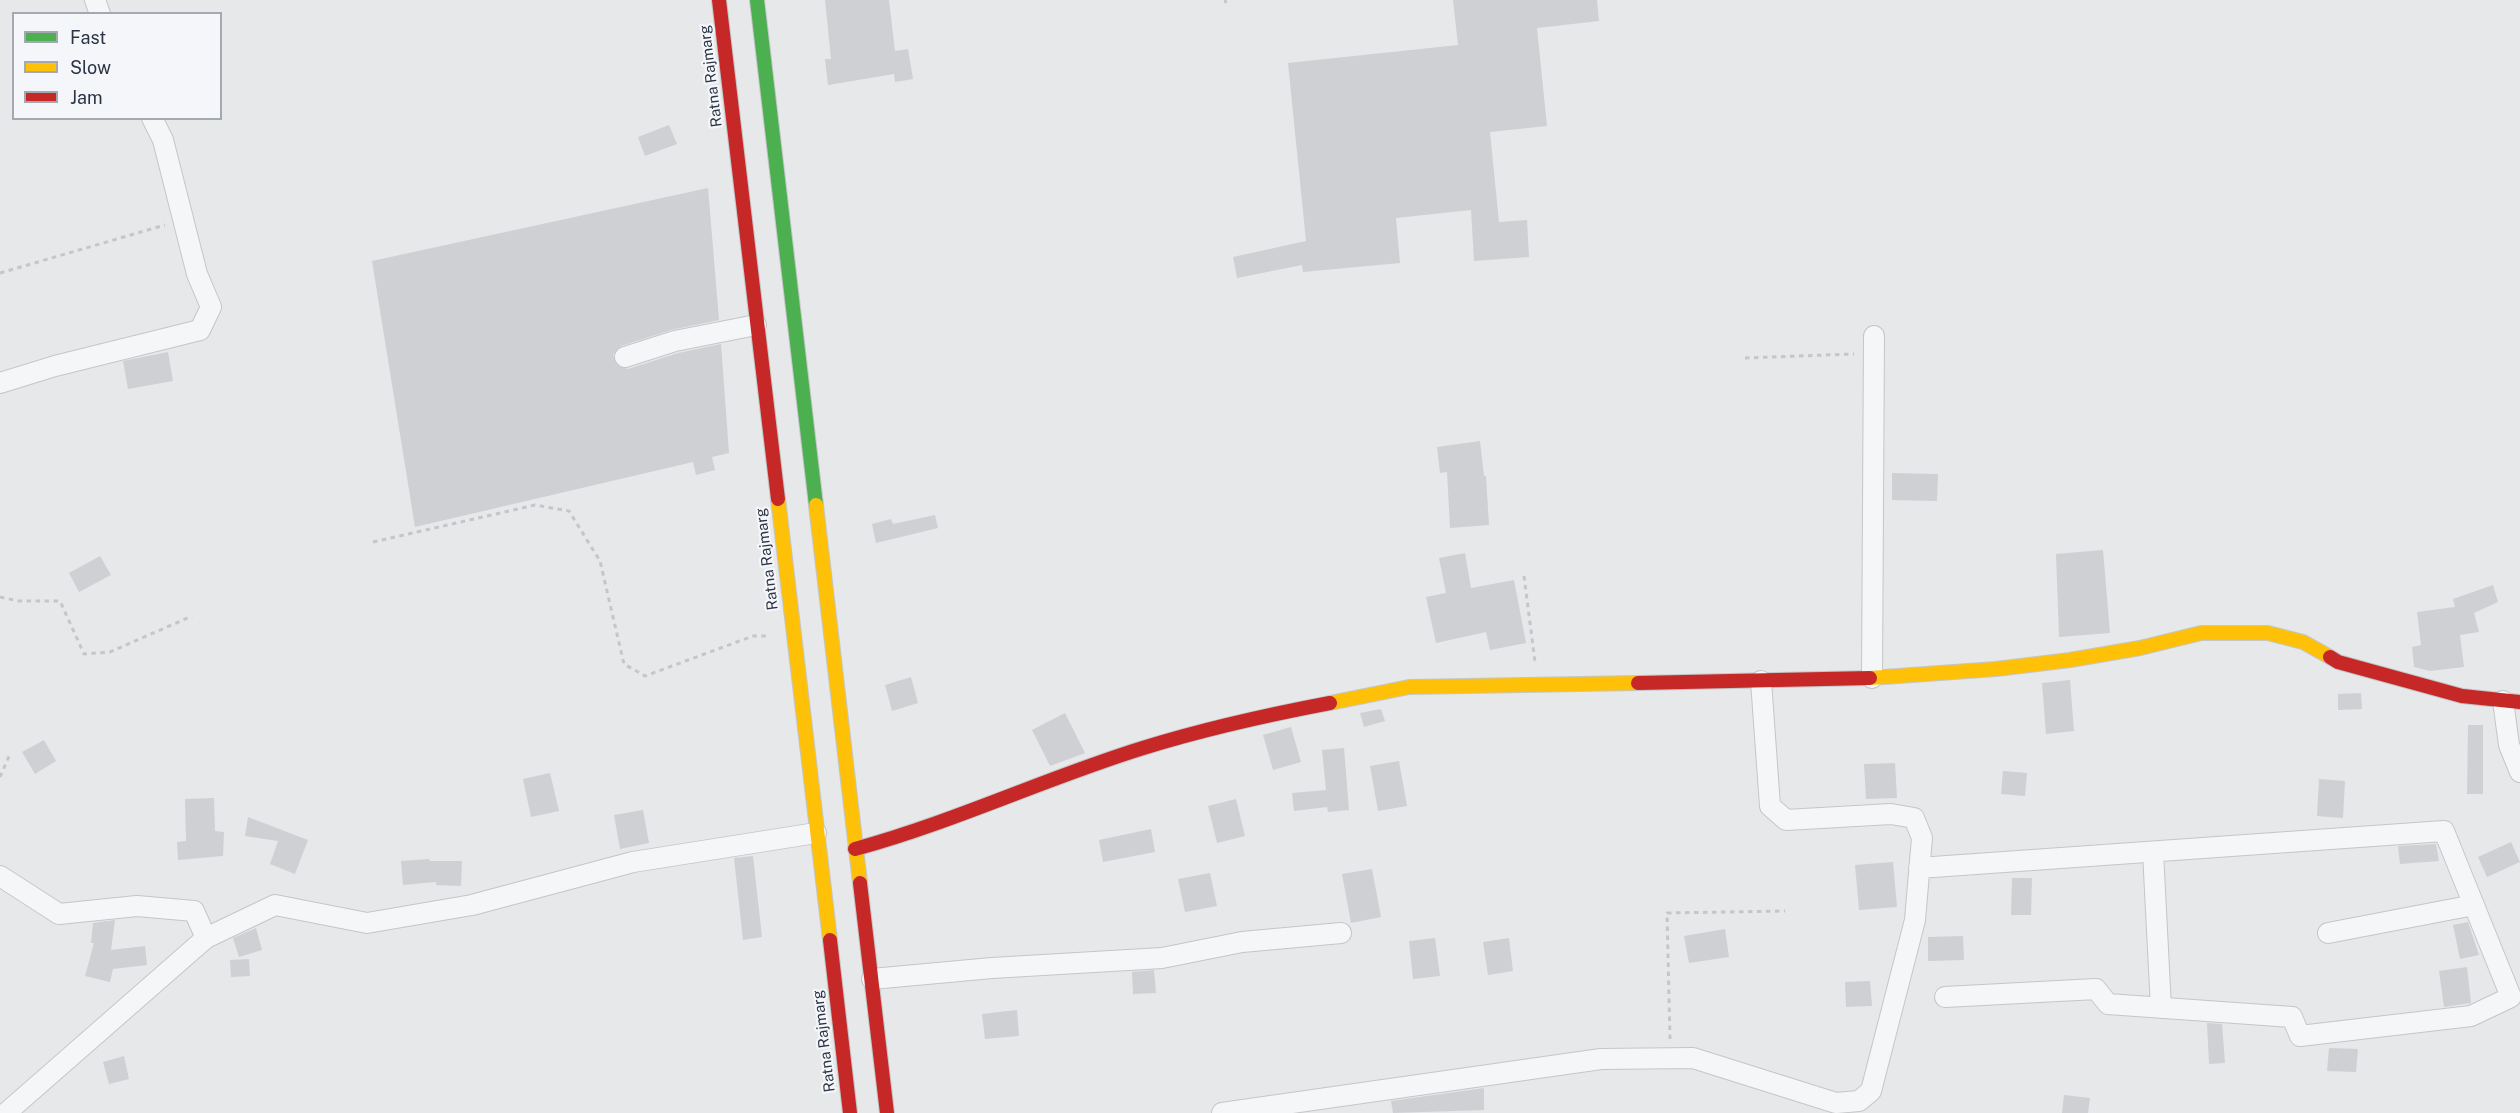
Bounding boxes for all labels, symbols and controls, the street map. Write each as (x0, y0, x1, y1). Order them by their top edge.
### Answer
legend (12, 12, 222, 120)
street label: Ratna Rajmarg (696, 24, 726, 128)
text: Fast (70, 27, 106, 48)
text: Slow (70, 57, 111, 78)
text: Jam (70, 87, 103, 108)
street label: Ratna Rajmarg (752, 507, 782, 611)
street label: Ratna Rajmarg (809, 989, 839, 1093)

